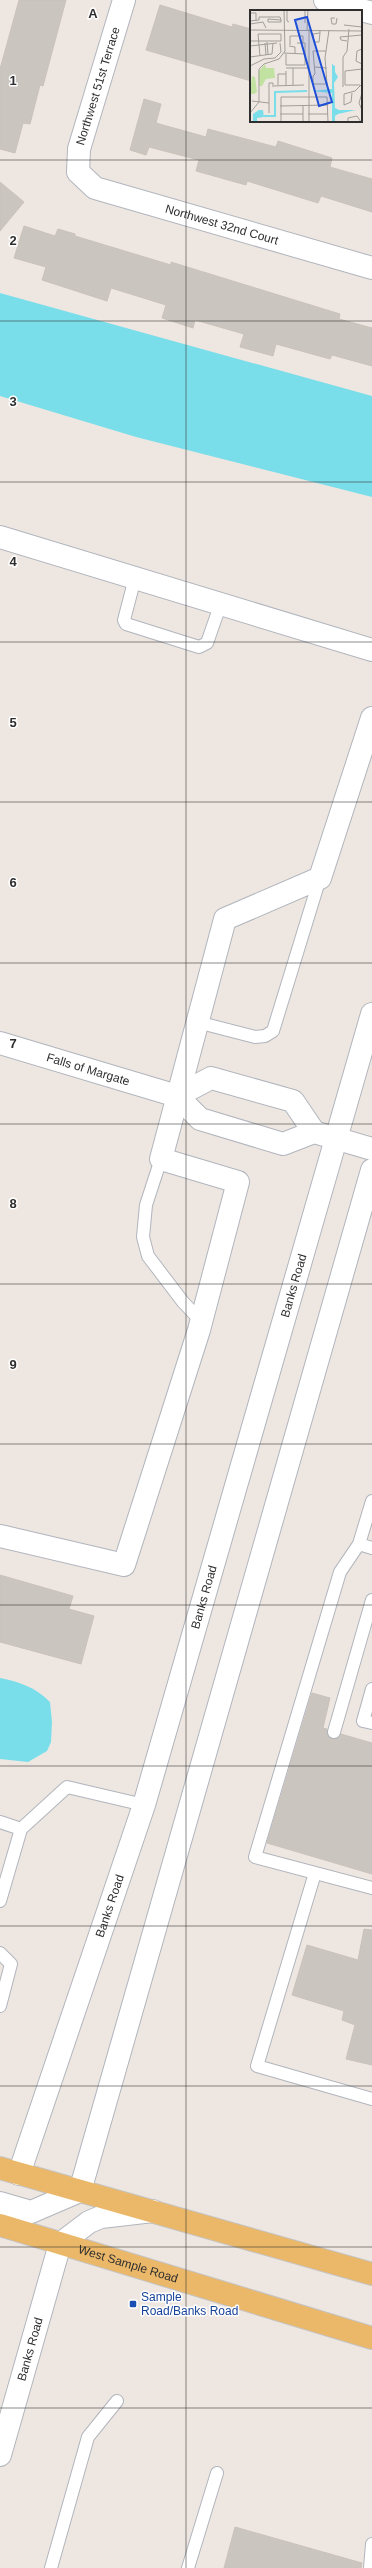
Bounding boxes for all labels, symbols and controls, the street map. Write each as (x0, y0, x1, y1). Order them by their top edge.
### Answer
text: A (88, 6, 98, 21)
inset map (250, 10, 362, 122)
street label: Northwest 51st Terrace (73, 25, 123, 147)
text: 1 (9, 73, 17, 88)
street label: Northwest 32nd Court (164, 202, 281, 248)
text: 2 (9, 233, 17, 248)
text: 3 (9, 394, 17, 409)
text: 4 (9, 554, 17, 569)
text: 5 (9, 715, 17, 730)
text: 6 (9, 875, 17, 890)
text: 7 (9, 1036, 17, 1051)
street label: Falls of Margate (45, 1050, 132, 1089)
text: 8 (9, 1196, 17, 1211)
street label: Banks Road (278, 1252, 309, 1319)
text: 9 (9, 1357, 17, 1372)
street label: Banks Road (188, 1564, 220, 1630)
street label: Banks Road (93, 1873, 127, 1939)
street label: West Sample Road (77, 2242, 180, 2286)
place label: Sample Road/Banks Road (141, 2290, 238, 2318)
marker: Sample Road/Banks Road (128, 2299, 138, 2309)
street label: Banks Road (14, 2316, 46, 2383)

